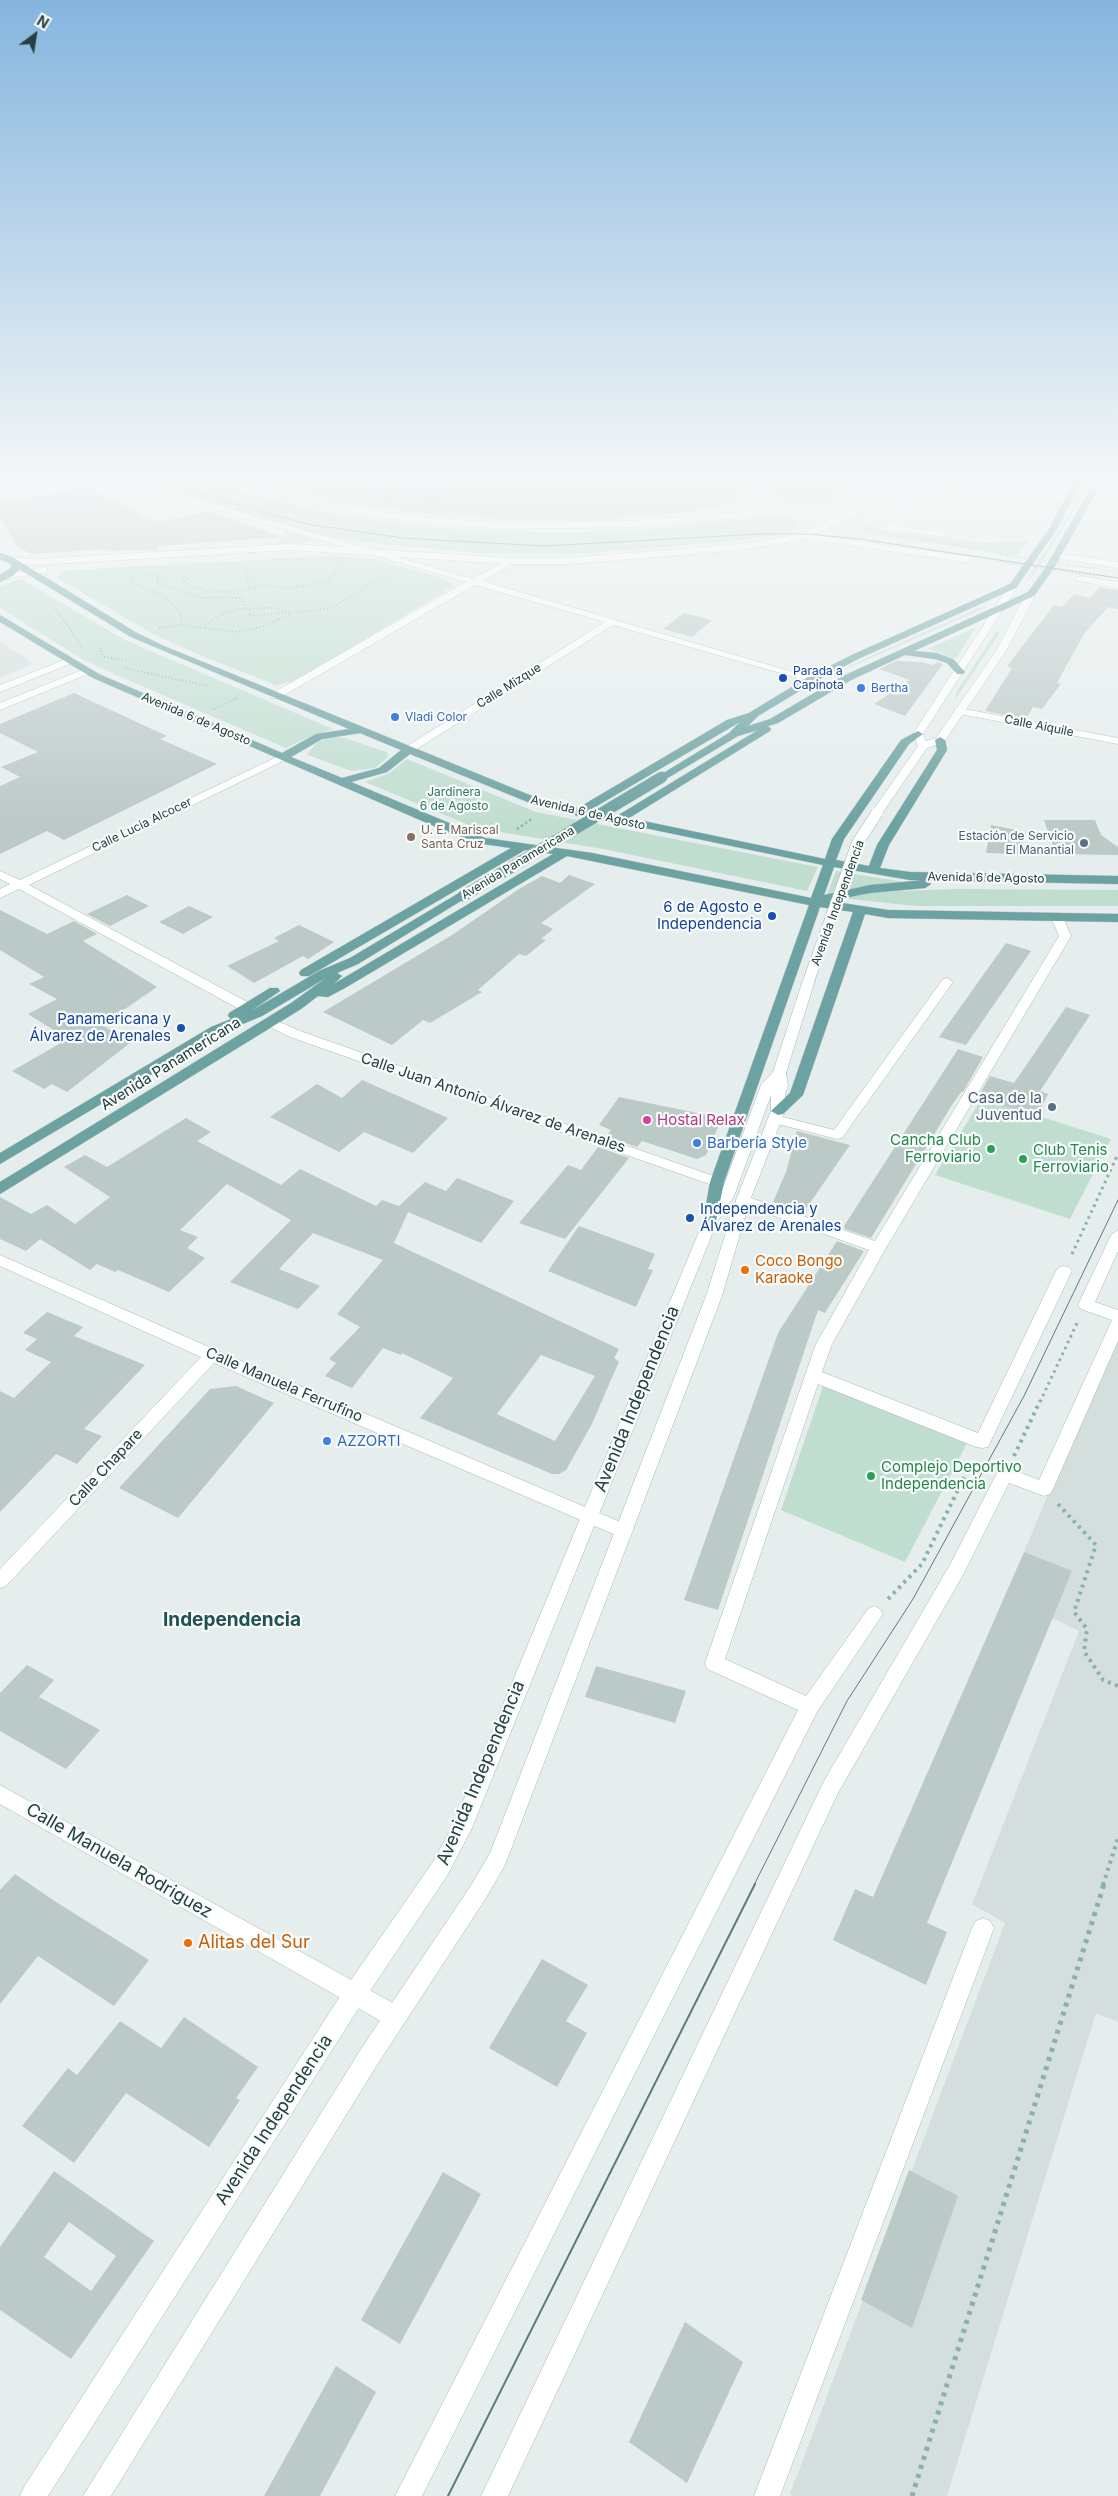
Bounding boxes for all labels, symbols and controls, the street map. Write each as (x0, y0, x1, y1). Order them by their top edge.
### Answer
north arrow (10, 10, 60, 60)
text: N (34, 12, 52, 32)
street label: Calle Mizque (474, 660, 544, 712)
place label: Parada a Capinota (793, 664, 844, 692)
marker: Parada a Capinota (777, 672, 789, 684)
place label: Bertha (871, 681, 908, 695)
marker: Bertha (855, 682, 867, 694)
street label: Avenida 6 de Agosto (139, 689, 253, 749)
place label: Vladi Color (405, 710, 467, 724)
marker: Vladi Color (389, 711, 401, 723)
street label: Calle Aiquile (1003, 712, 1075, 740)
park label: Jardinera 6 de Agosto (420, 785, 488, 813)
street label: Avenida 6 de Agosto (529, 793, 647, 833)
street label: Calle Lucia Alcocer (90, 795, 194, 855)
place label: U. E. Mariscal Santa Cruz (421, 823, 499, 851)
street label: Avenida Panamericana (459, 824, 577, 902)
place label: Estación de Servicio El Manantial (959, 829, 1074, 857)
marker: U. E. Mariscal Santa Cruz (405, 831, 417, 843)
marker: Estación de Servicio El Manantial (1078, 837, 1090, 849)
street label: Avenida Independencia (809, 838, 867, 968)
street label: Avenida 6 de Agosto (927, 870, 1045, 886)
place label: 6 de Agosto e Independencia (657, 898, 762, 933)
marker: 6 de Agosto e Independencia (766, 910, 778, 922)
place label: Panamericana y Álvarez de Arenales (30, 1010, 171, 1045)
street label: Avenida Panamericana (98, 1014, 244, 1114)
marker: Panamericana y Álvarez de Arenales (175, 1022, 187, 1034)
street label: Calle Juan Antonio Álvarez de Arenales (358, 1049, 628, 1157)
place label: Casa de la Juventud (968, 1089, 1042, 1124)
marker: Casa de la Juventud (1046, 1101, 1058, 1113)
place label: Hostal Relax (657, 1111, 745, 1129)
marker: Hostal Relax (641, 1114, 653, 1126)
place label: Cancha Club Ferroviario (890, 1131, 981, 1166)
place label: Barbería Style (707, 1134, 807, 1152)
marker: Barbería Style (691, 1137, 703, 1149)
place label: Club Tenis Ferroviario (1033, 1141, 1109, 1176)
marker: Cancha Club Ferroviario (985, 1143, 997, 1155)
marker: Club Tenis Ferroviario (1017, 1153, 1029, 1165)
place label: Independencia y Álvarez de Arenales (700, 1200, 841, 1235)
marker: Independencia y Álvarez de Arenales (684, 1212, 696, 1224)
place label: Coco Bongo Karaoke (755, 1252, 843, 1287)
marker: Coco Bongo Karaoke (739, 1264, 751, 1276)
street label: Avenida Independencia (590, 1303, 684, 1495)
street label: Calle Manuela Ferrufino (203, 1344, 365, 1426)
street label: Calle Chapare (65, 1425, 147, 1511)
place label: AZZORTI (337, 1432, 401, 1450)
marker: AZZORTI (321, 1435, 333, 1447)
place label: Complejo Deportivo Independencia (881, 1458, 1022, 1493)
marker: Complejo Deportivo Independencia (865, 1470, 877, 1482)
district label: Independencia (163, 1609, 301, 1631)
street label: Avenida Independencia (432, 1677, 530, 1869)
street label: Calle Manuela Rodriguez (22, 1799, 216, 1923)
place label: Alitas del Sur (198, 1932, 310, 1954)
marker: Alitas del Sur (182, 1937, 194, 1949)
street label: Avenida Independencia (211, 2031, 337, 2209)

